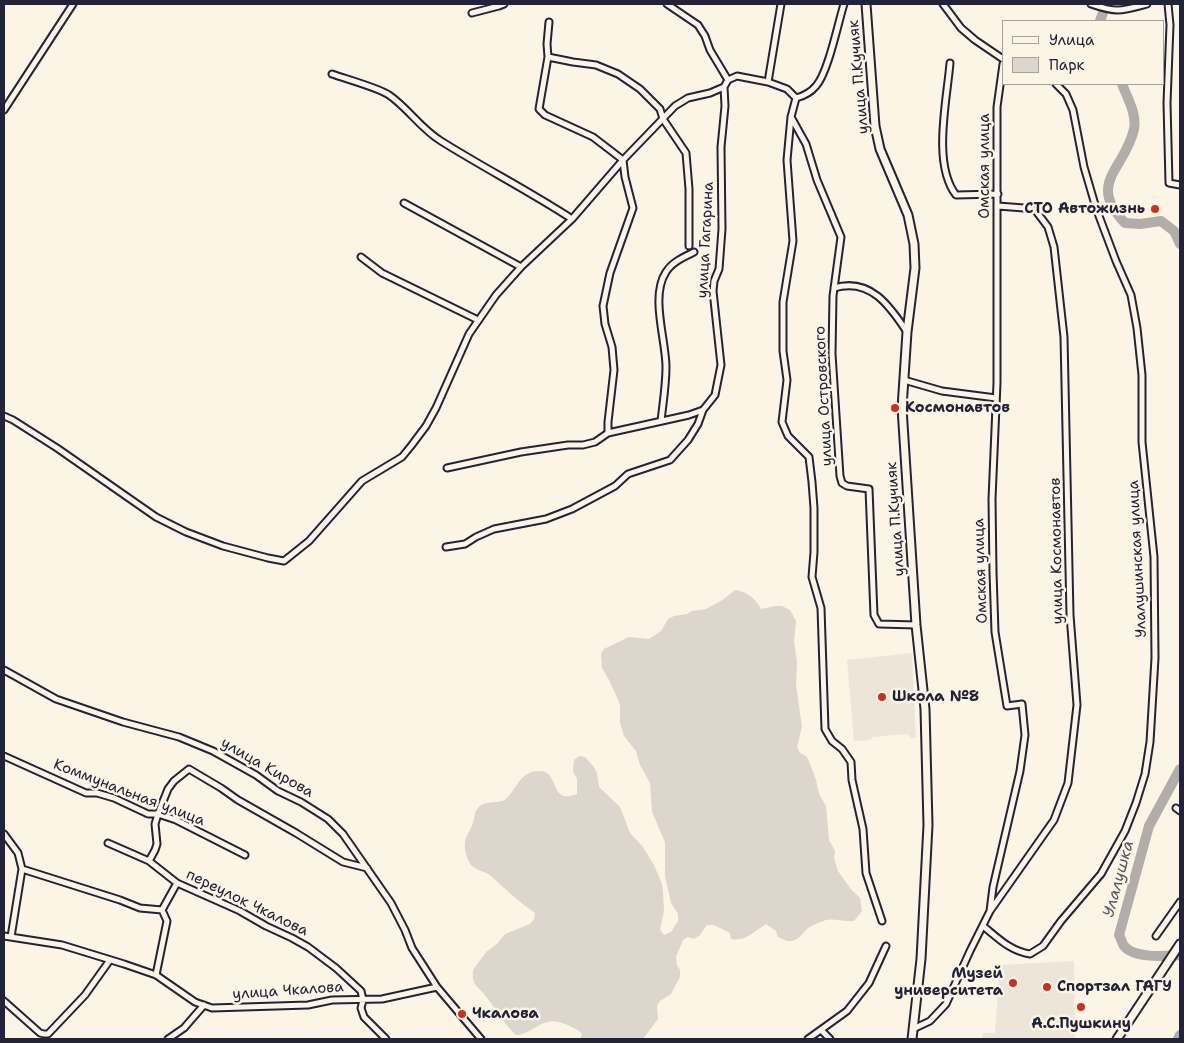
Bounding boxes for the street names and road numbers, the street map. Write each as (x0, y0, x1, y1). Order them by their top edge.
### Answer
street label: улица П.Кучияк (845, 19, 873, 135)
street label: Омская улица (976, 113, 994, 219)
street label: улица Гагарина (694, 181, 718, 299)
street label: улица Островского (811, 325, 837, 467)
street label: улица П.Кучияк (883, 461, 909, 577)
street label: улица Космонавтов (1047, 478, 1067, 624)
street label: Улалушинская улица (1125, 480, 1151, 638)
street label: Омская улица (970, 518, 992, 624)
street label: улица Кирова (217, 734, 317, 802)
street label: Коммунальная улица (51, 756, 207, 830)
street label: переулок Чкалова (183, 866, 311, 940)
street label: улица Чкалова (232, 978, 344, 1004)

